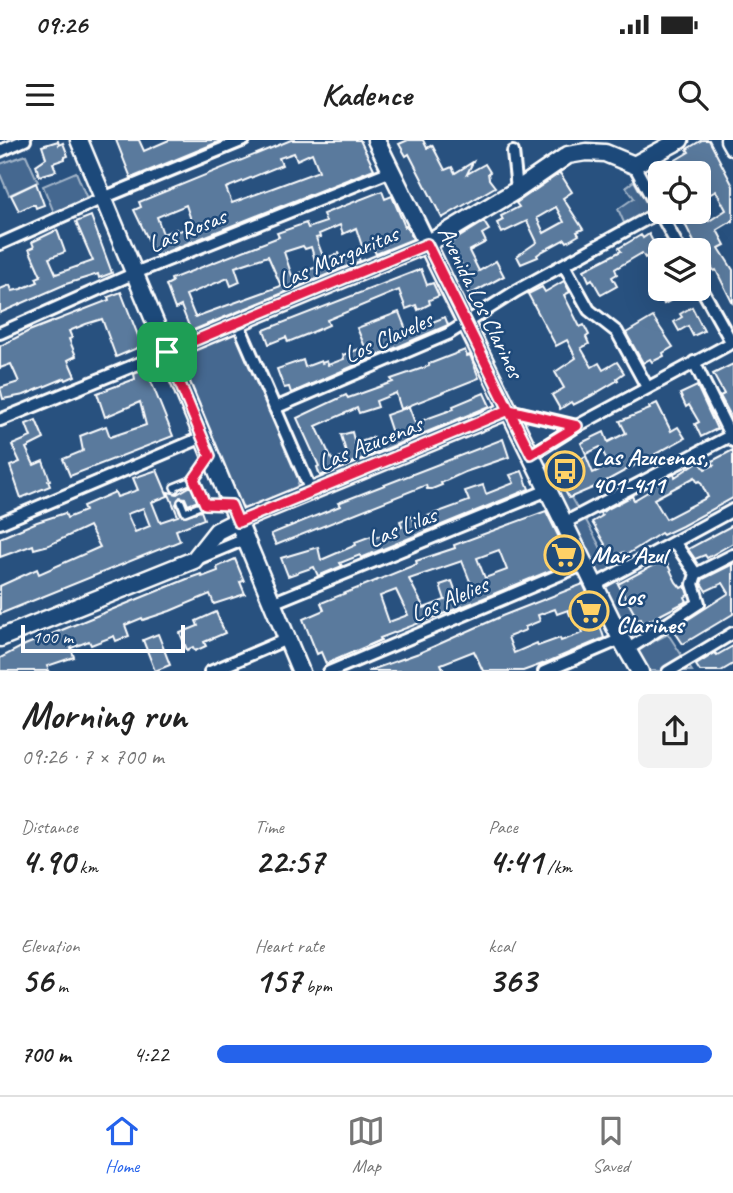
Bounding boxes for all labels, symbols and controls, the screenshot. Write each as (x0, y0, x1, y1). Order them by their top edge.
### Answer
text: 09:26 (35, 8, 87, 41)
text: Kadence (321, 74, 412, 115)
icon: menu (21, 76, 59, 114)
icon: search (674, 76, 712, 114)
map controls (648, 161, 711, 301)
button: locate (648, 161, 711, 224)
street label: Las Rosas (144, 200, 232, 259)
street label: Las Margaritas (273, 218, 404, 296)
street label: Avenida Los Clarines (431, 221, 532, 385)
button: layers (648, 238, 711, 301)
street label: Los Claveles (339, 304, 439, 370)
pin (137, 322, 197, 382)
icon: arrive (148, 333, 186, 371)
street label: Las Azucenas (314, 408, 428, 477)
place label: Las Azucenas, 401-411 (592, 442, 708, 500)
bus stop icon: Las Azucenas, 401-411 (544, 450, 586, 492)
street label: Las Lilas (363, 499, 442, 554)
supermarket icon: Mar Azul (543, 534, 585, 576)
place label: Mar Azul (591, 540, 671, 570)
street label: Los Alelies (406, 568, 495, 629)
place label: Los Clarines (616, 582, 686, 640)
supermarket icon: Los Clarines (568, 590, 610, 632)
scale bar (21, 622, 186, 654)
text: 100 m (32, 625, 73, 649)
text: Morning run (21, 692, 187, 739)
button: share (638, 694, 712, 768)
text: 09:26 · 7 × 700 m (21, 742, 164, 771)
text: Distance (21, 815, 78, 839)
text: Time (255, 815, 284, 839)
text: Pace (488, 815, 518, 839)
text: 4.90 (21, 839, 75, 884)
text: 22:57 (255, 839, 324, 884)
text: 4:41 (488, 839, 543, 884)
text: km (75, 855, 98, 879)
text: /km (543, 855, 572, 879)
text: Elevation (21, 934, 79, 958)
text: Heart rate (255, 934, 324, 958)
text: kcal (488, 934, 513, 958)
text: 56 (21, 958, 53, 1003)
text: 157 (255, 958, 301, 1003)
text: 363 (488, 958, 536, 1003)
text: m (53, 974, 68, 998)
text: bpm (301, 974, 332, 998)
text: 700 m (21, 1040, 71, 1069)
text: 4:22 (133, 1040, 169, 1069)
tab: Home (103, 1112, 141, 1178)
tab: Map (347, 1112, 385, 1178)
tab: Saved (592, 1112, 630, 1178)

